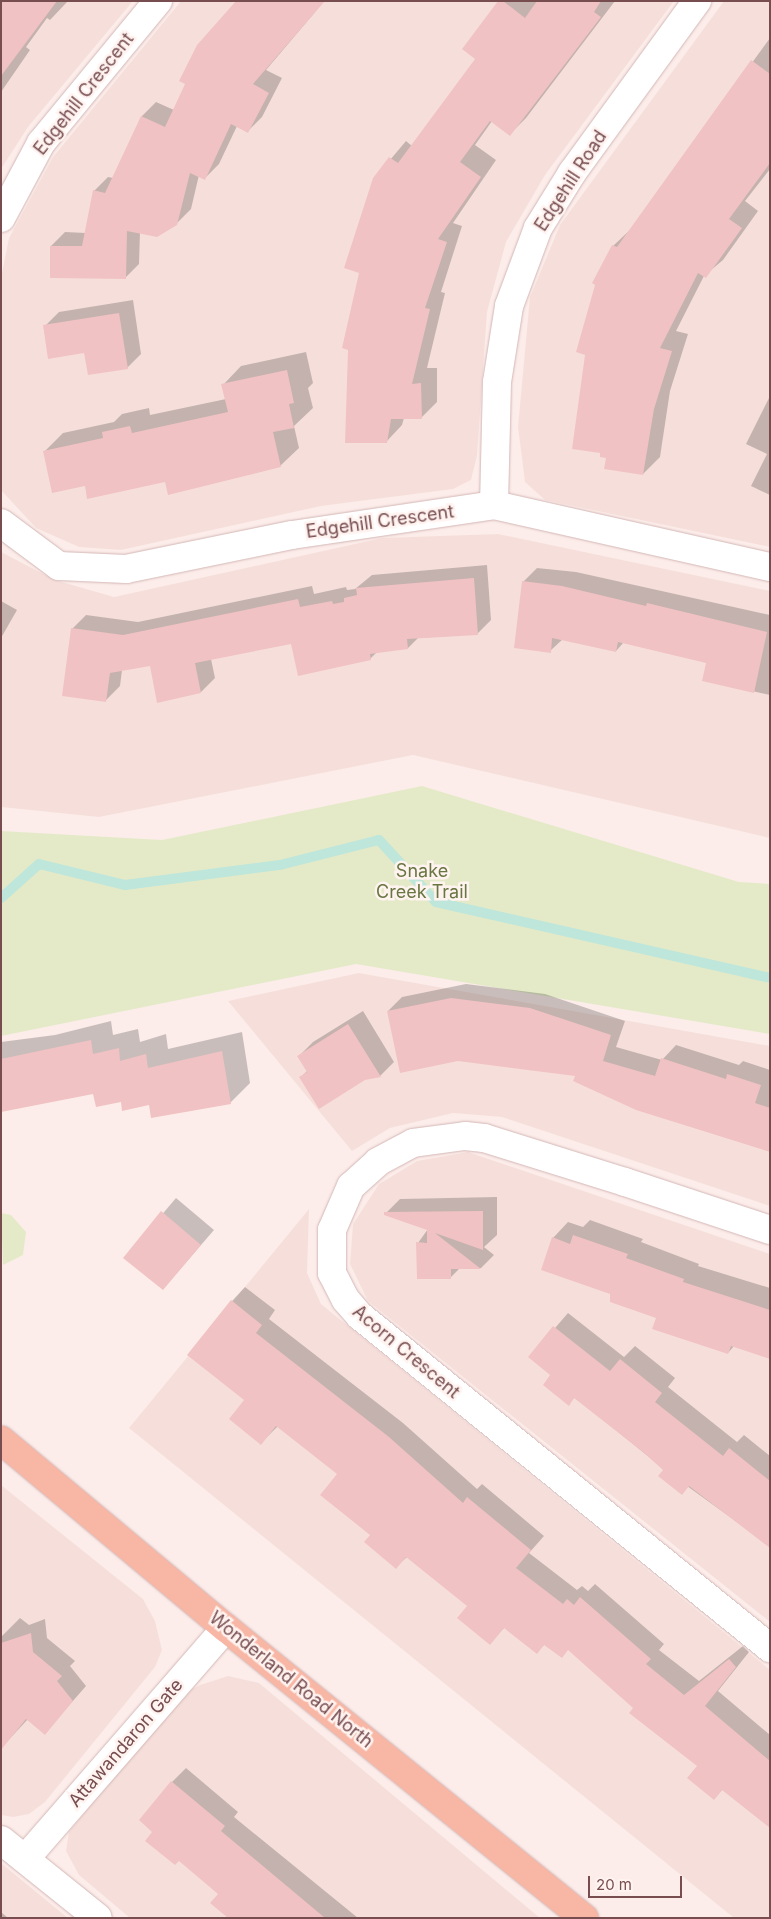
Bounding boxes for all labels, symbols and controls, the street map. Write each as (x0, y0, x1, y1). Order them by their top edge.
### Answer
street label: Edgehill Crescent (30, 29, 138, 159)
street label: Edgehill Road (530, 127, 612, 235)
street label: Edgehill Crescent (305, 501, 455, 543)
park label: Snake Creek Trail (376, 861, 468, 904)
street label: Acorn Crescent (348, 1301, 464, 1403)
street label: Wonderland Road North (205, 1607, 377, 1753)
street label: Attawandaron Gate (64, 1674, 188, 1812)
scale bar (591, 1866, 685, 1898)
text: 20 m (596, 1875, 632, 1894)

